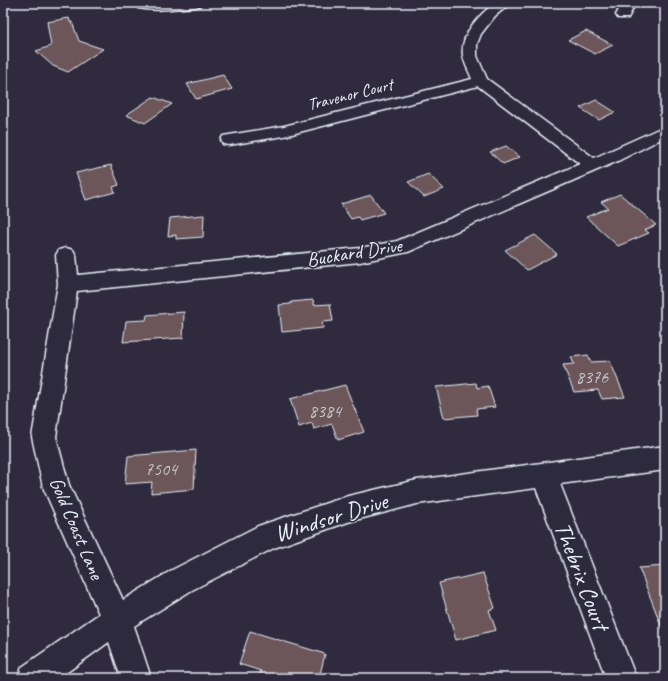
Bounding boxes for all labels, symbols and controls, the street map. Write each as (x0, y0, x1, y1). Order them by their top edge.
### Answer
street label: Travenor Court (305, 73, 397, 115)
street label: Buckard Drive (305, 232, 405, 272)
house number: 8376 (576, 366, 609, 388)
house number: 8384 (309, 400, 343, 422)
house number: 7504 (145, 458, 179, 480)
street label: Gold Coast Lane (44, 473, 110, 585)
street label: Windsor Drive (271, 485, 393, 548)
street label: Thebrix Court (548, 518, 617, 637)

